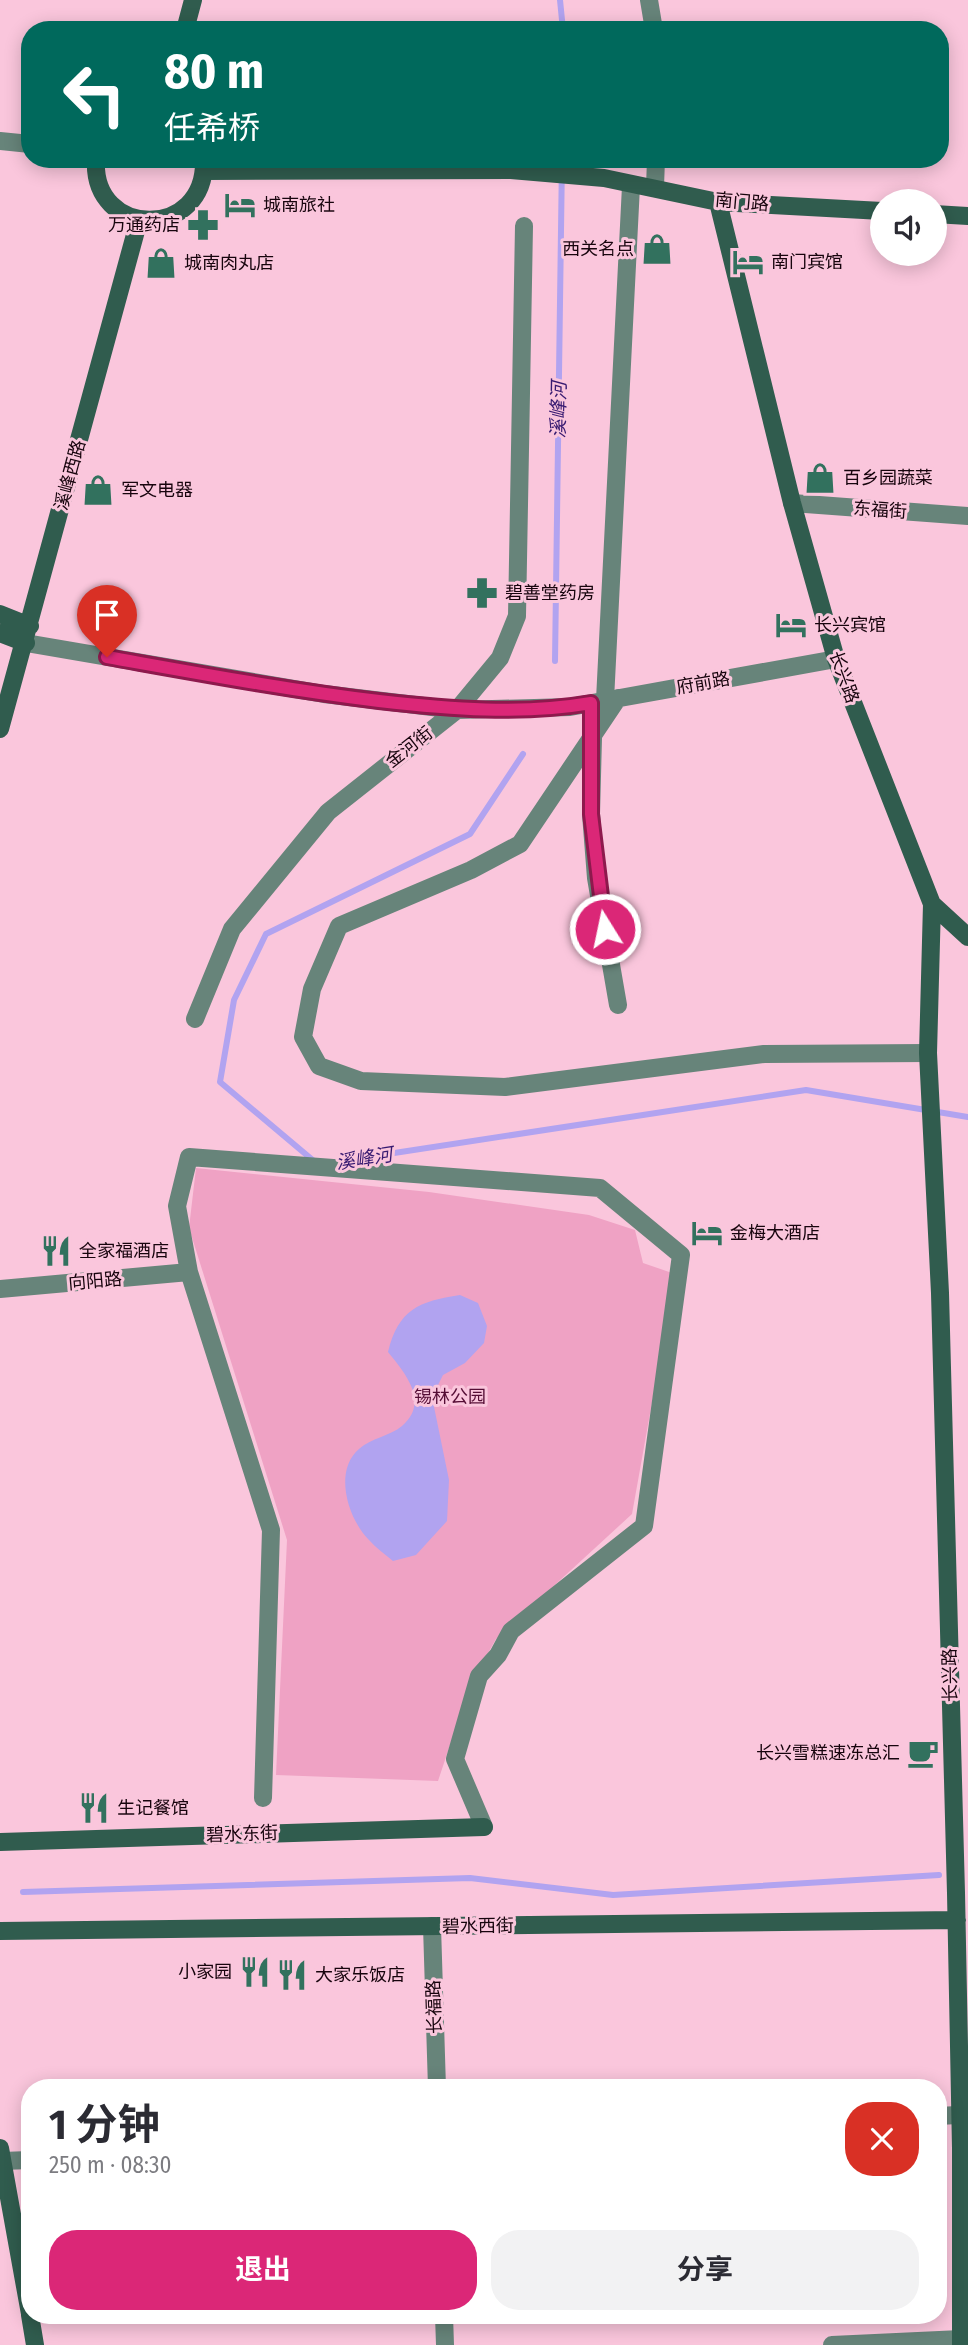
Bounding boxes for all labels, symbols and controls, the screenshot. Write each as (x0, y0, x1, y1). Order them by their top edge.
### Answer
text: 80 m (164, 42, 264, 101)
icon: left (49, 49, 140, 140)
text: 任希桥 (164, 109, 260, 147)
hotel icon: 城南旅社 (223, 188, 257, 222)
street label: 南门路 (714, 189, 770, 215)
map controls (870, 189, 947, 266)
button: sound (870, 189, 947, 266)
place label: 城南旅社 (263, 194, 335, 216)
pharmacy icon: 万通药店 (186, 208, 220, 242)
place label: 万通药店 (108, 214, 180, 236)
shop icon: 西关名点 (640, 232, 674, 266)
place label: 西关名点 (562, 238, 634, 260)
hotel icon: 南门宾馆 (731, 245, 765, 279)
shop icon: 城南肉丸店 (144, 246, 178, 280)
place label: 南门宾馆 (771, 251, 843, 273)
place label: 城南肉丸店 (184, 252, 274, 274)
water label: 溪峰河 (547, 377, 571, 439)
street label: 溪峰西路 (50, 437, 90, 513)
shop icon: 百乡园蔬菜 (803, 461, 837, 495)
place label: 百乡园蔬菜 (843, 467, 933, 489)
shop icon: 军文电器 (81, 473, 115, 507)
place label: 军文电器 (121, 479, 193, 501)
street label: 东福街 (852, 497, 908, 523)
pharmacy icon: 碧善堂药房 (465, 576, 499, 610)
place label: 碧善堂药房 (505, 582, 595, 604)
pin (77, 585, 137, 657)
icon: arrive (88, 596, 126, 634)
hotel icon: 长兴宾馆 (774, 608, 808, 642)
place label: 长兴宾馆 (814, 614, 886, 636)
street label: 长兴路 (824, 648, 864, 706)
street label: 府前路 (675, 667, 731, 699)
street label: 金河街 (381, 722, 437, 772)
position arrow (568, 892, 642, 966)
water label: 溪峰河 (334, 1142, 398, 1174)
hotel icon: 金梅大酒店 (690, 1216, 724, 1250)
place label: 金梅大酒店 (730, 1222, 820, 1244)
restaurant icon: 全家福酒店 (39, 1234, 73, 1268)
place label: 全家福酒店 (79, 1240, 169, 1262)
street label: 向阳路 (67, 1268, 123, 1294)
park label: 锡林公园 (414, 1386, 486, 1408)
street label: 长兴路 (939, 1648, 961, 1702)
cafe icon: 长兴雪糕速冻总汇 (906, 1736, 940, 1770)
place label: 长兴雪糕速冻总汇 (756, 1742, 900, 1764)
restaurant icon: 生记餐馆 (77, 1791, 111, 1825)
place label: 生记餐馆 (117, 1797, 189, 1819)
street label: 碧水东街 (206, 1822, 278, 1846)
street label: 碧水西街 (442, 1914, 514, 1938)
restaurant icon: 小家园 (238, 1955, 272, 1989)
restaurant icon: 大家乐饭店 (275, 1958, 309, 1992)
place label: 小家园 (178, 1961, 232, 1983)
place label: 大家乐饭店 (315, 1964, 405, 1986)
street label: 长福路 (422, 1980, 446, 2034)
text: 1 分钟 (49, 2100, 160, 2150)
button: close (845, 2102, 919, 2176)
text: 250 m · 08:30 (49, 2151, 171, 2179)
button: 退出 (49, 2230, 477, 2310)
button: 分享 (491, 2230, 919, 2310)

